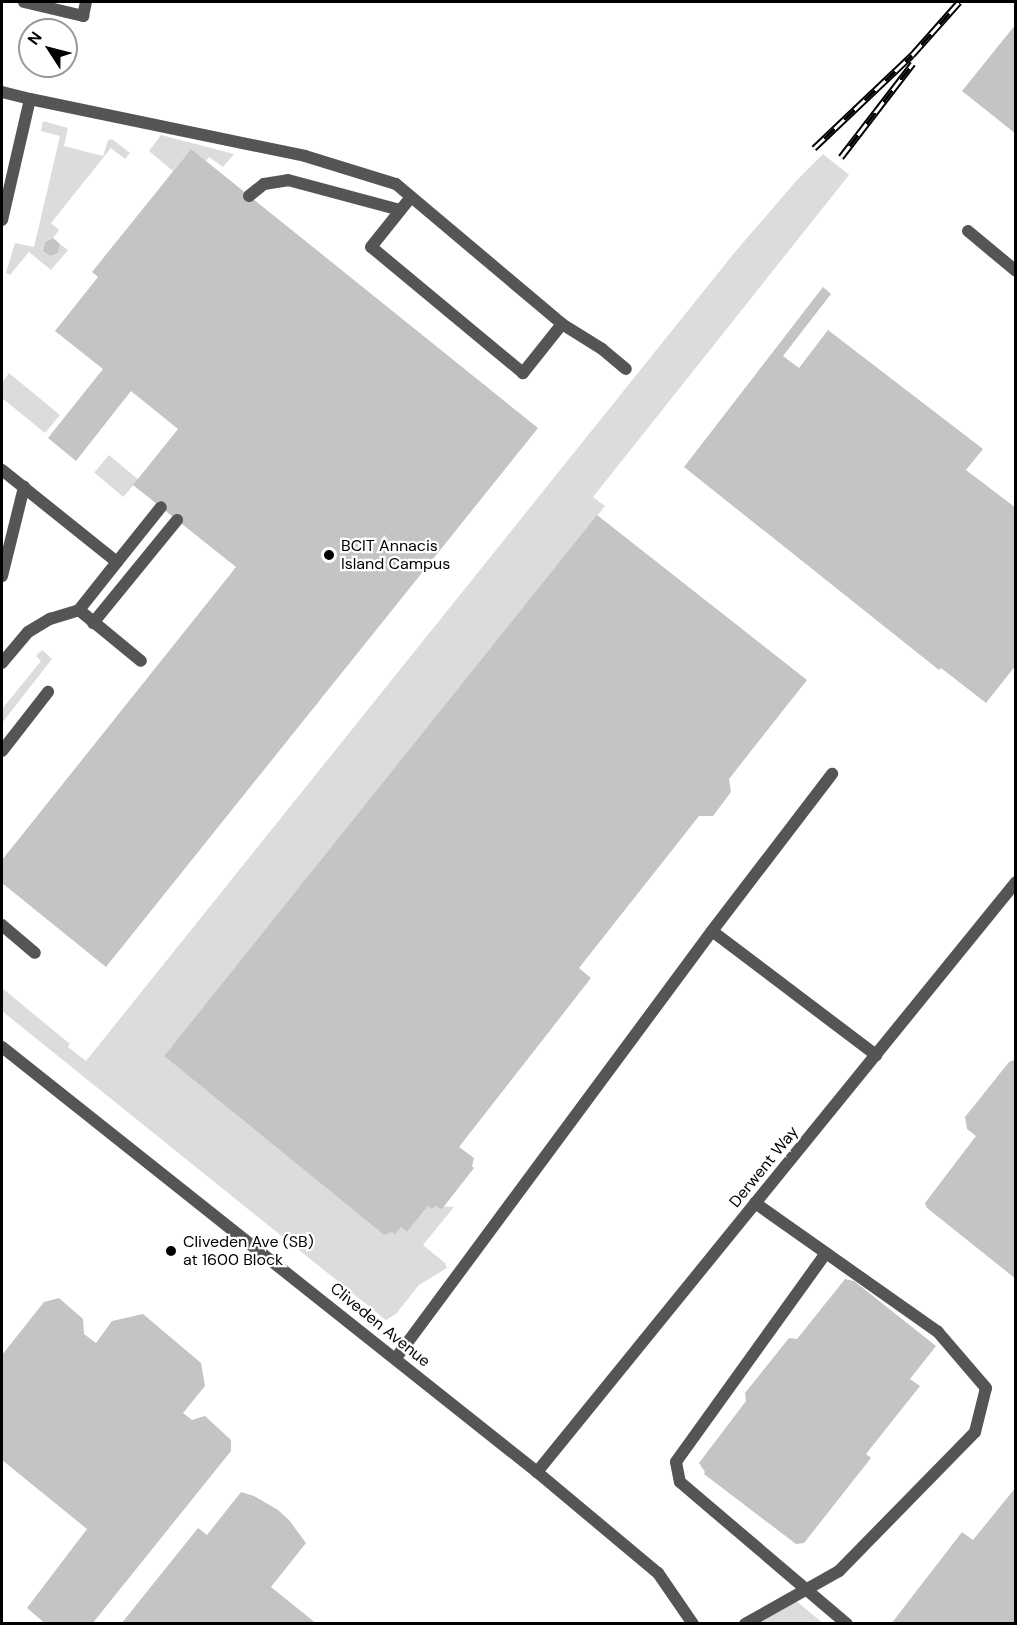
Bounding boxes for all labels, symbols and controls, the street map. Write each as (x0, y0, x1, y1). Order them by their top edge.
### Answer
north arrow (18, 18, 78, 78)
text: N (23, 27, 47, 49)
place label: BCIT Annacis Island Campus (341, 536, 450, 574)
marker: BCIT Annacis Island Campus (322, 548, 336, 562)
street label: Derwent Way (725, 1123, 803, 1211)
place label: Cliveden Ave (SB) at 1600 Block (183, 1232, 314, 1270)
marker: Cliveden Ave (SB) at 1600 Block (164, 1244, 178, 1258)
street label: Cliveden Avenue (326, 1279, 434, 1371)

